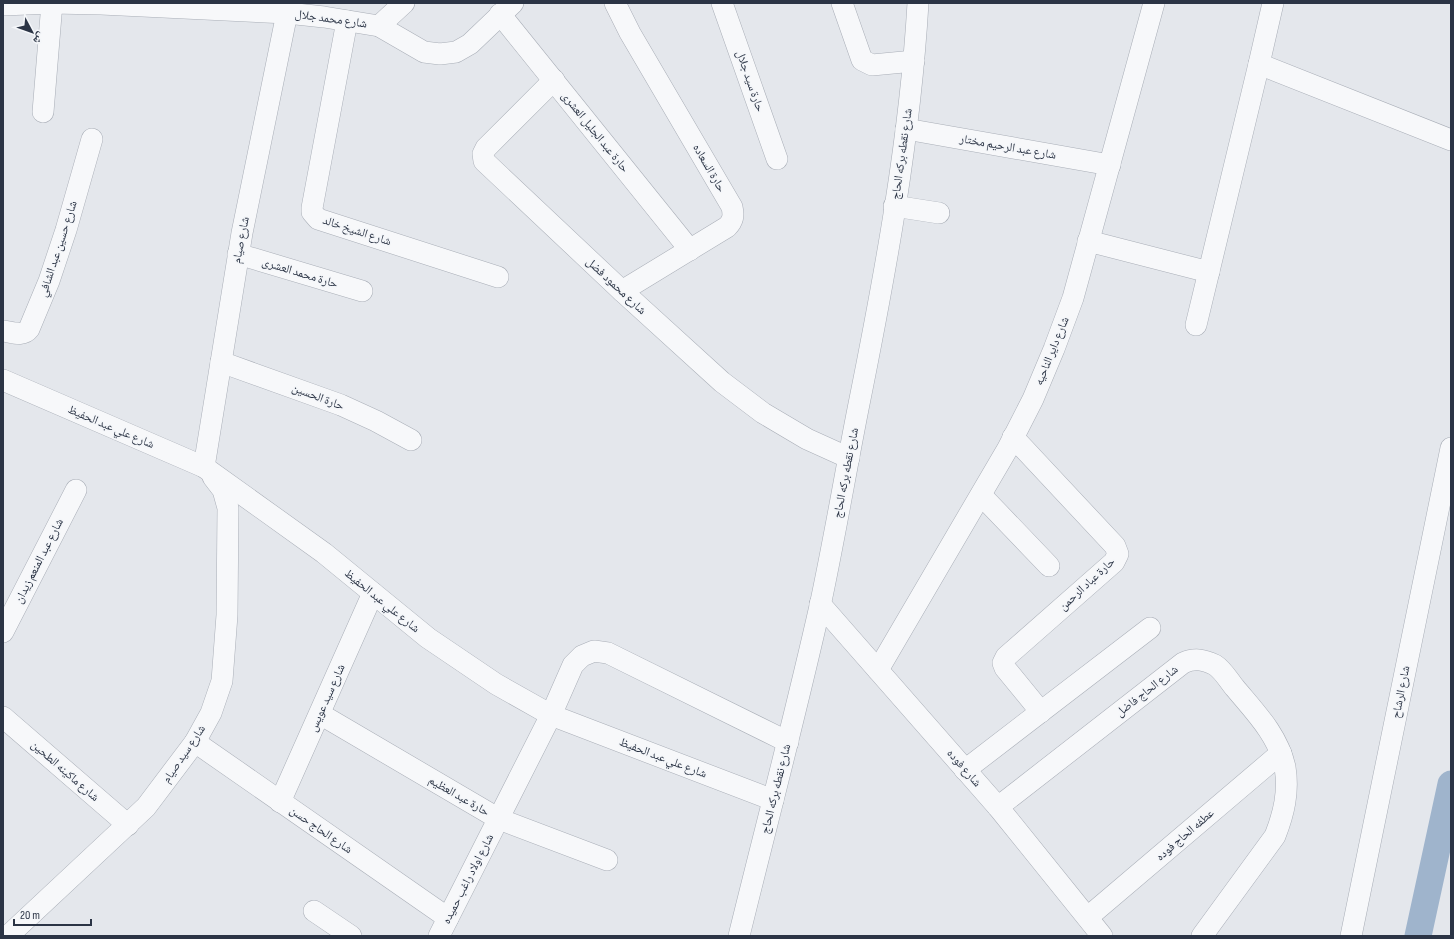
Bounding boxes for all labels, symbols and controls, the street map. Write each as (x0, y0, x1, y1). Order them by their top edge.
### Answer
street label: شارع محمد جلال (294, 7, 368, 32)
north arrow (12, 12, 52, 52)
text: ش (29, 29, 48, 47)
street label: حارة سيد جلال (732, 48, 768, 114)
street label: حارة عبد الجليل العشرى (558, 89, 632, 176)
street label: شارع نقطه بركه الحاج (888, 107, 916, 201)
street label: شارع عبد الرحيم مختار (958, 131, 1058, 163)
street label: حارة السعاده (689, 141, 729, 195)
street label: شارع حسين عبد الشافي (35, 199, 83, 300)
street label: شارع الشيخ خالد (321, 213, 393, 249)
street label: شارع صيام (229, 215, 253, 265)
street label: حارة محمد العشرى (260, 254, 340, 292)
street label: شارع محمود فضل (583, 254, 649, 318)
street label: شارع داير الناحيه (1031, 314, 1073, 388)
street label: حارة الحسين (290, 380, 347, 414)
street label: شارع علي عبد الحفيظ (65, 402, 157, 454)
street label: شارع نقطه بركه الحاج (830, 426, 862, 520)
street label: شارع عبد المنعم زيدان (11, 516, 67, 606)
street label: حارة عباد الرحمن (1056, 554, 1119, 614)
street label: شارع علي عبد الحفيظ (340, 566, 423, 638)
street label: شارع سيد عويس (305, 662, 349, 734)
street label: شارع الحاج فاضل (1113, 662, 1181, 720)
street label: شارع الرشاح (1389, 664, 1413, 720)
street label: شارع سيد صيام (159, 722, 209, 786)
street label: شارع علي عبد الحفيظ (616, 734, 709, 784)
street label: شارع ماكينه الطحين (28, 737, 102, 805)
street label: شارع نقطه بركه الحاج (758, 742, 794, 835)
street label: شارع فوده (943, 746, 985, 790)
street label: حارة عبد العظيم (426, 773, 492, 820)
street label: شارع الحاج حسن (287, 803, 355, 857)
street label: عطفه الحاج فوده (1153, 806, 1217, 864)
street label: شارع اولاد راغب حميده (439, 831, 497, 927)
scale bar (14, 901, 91, 927)
text: 20 m (20, 908, 40, 923)

